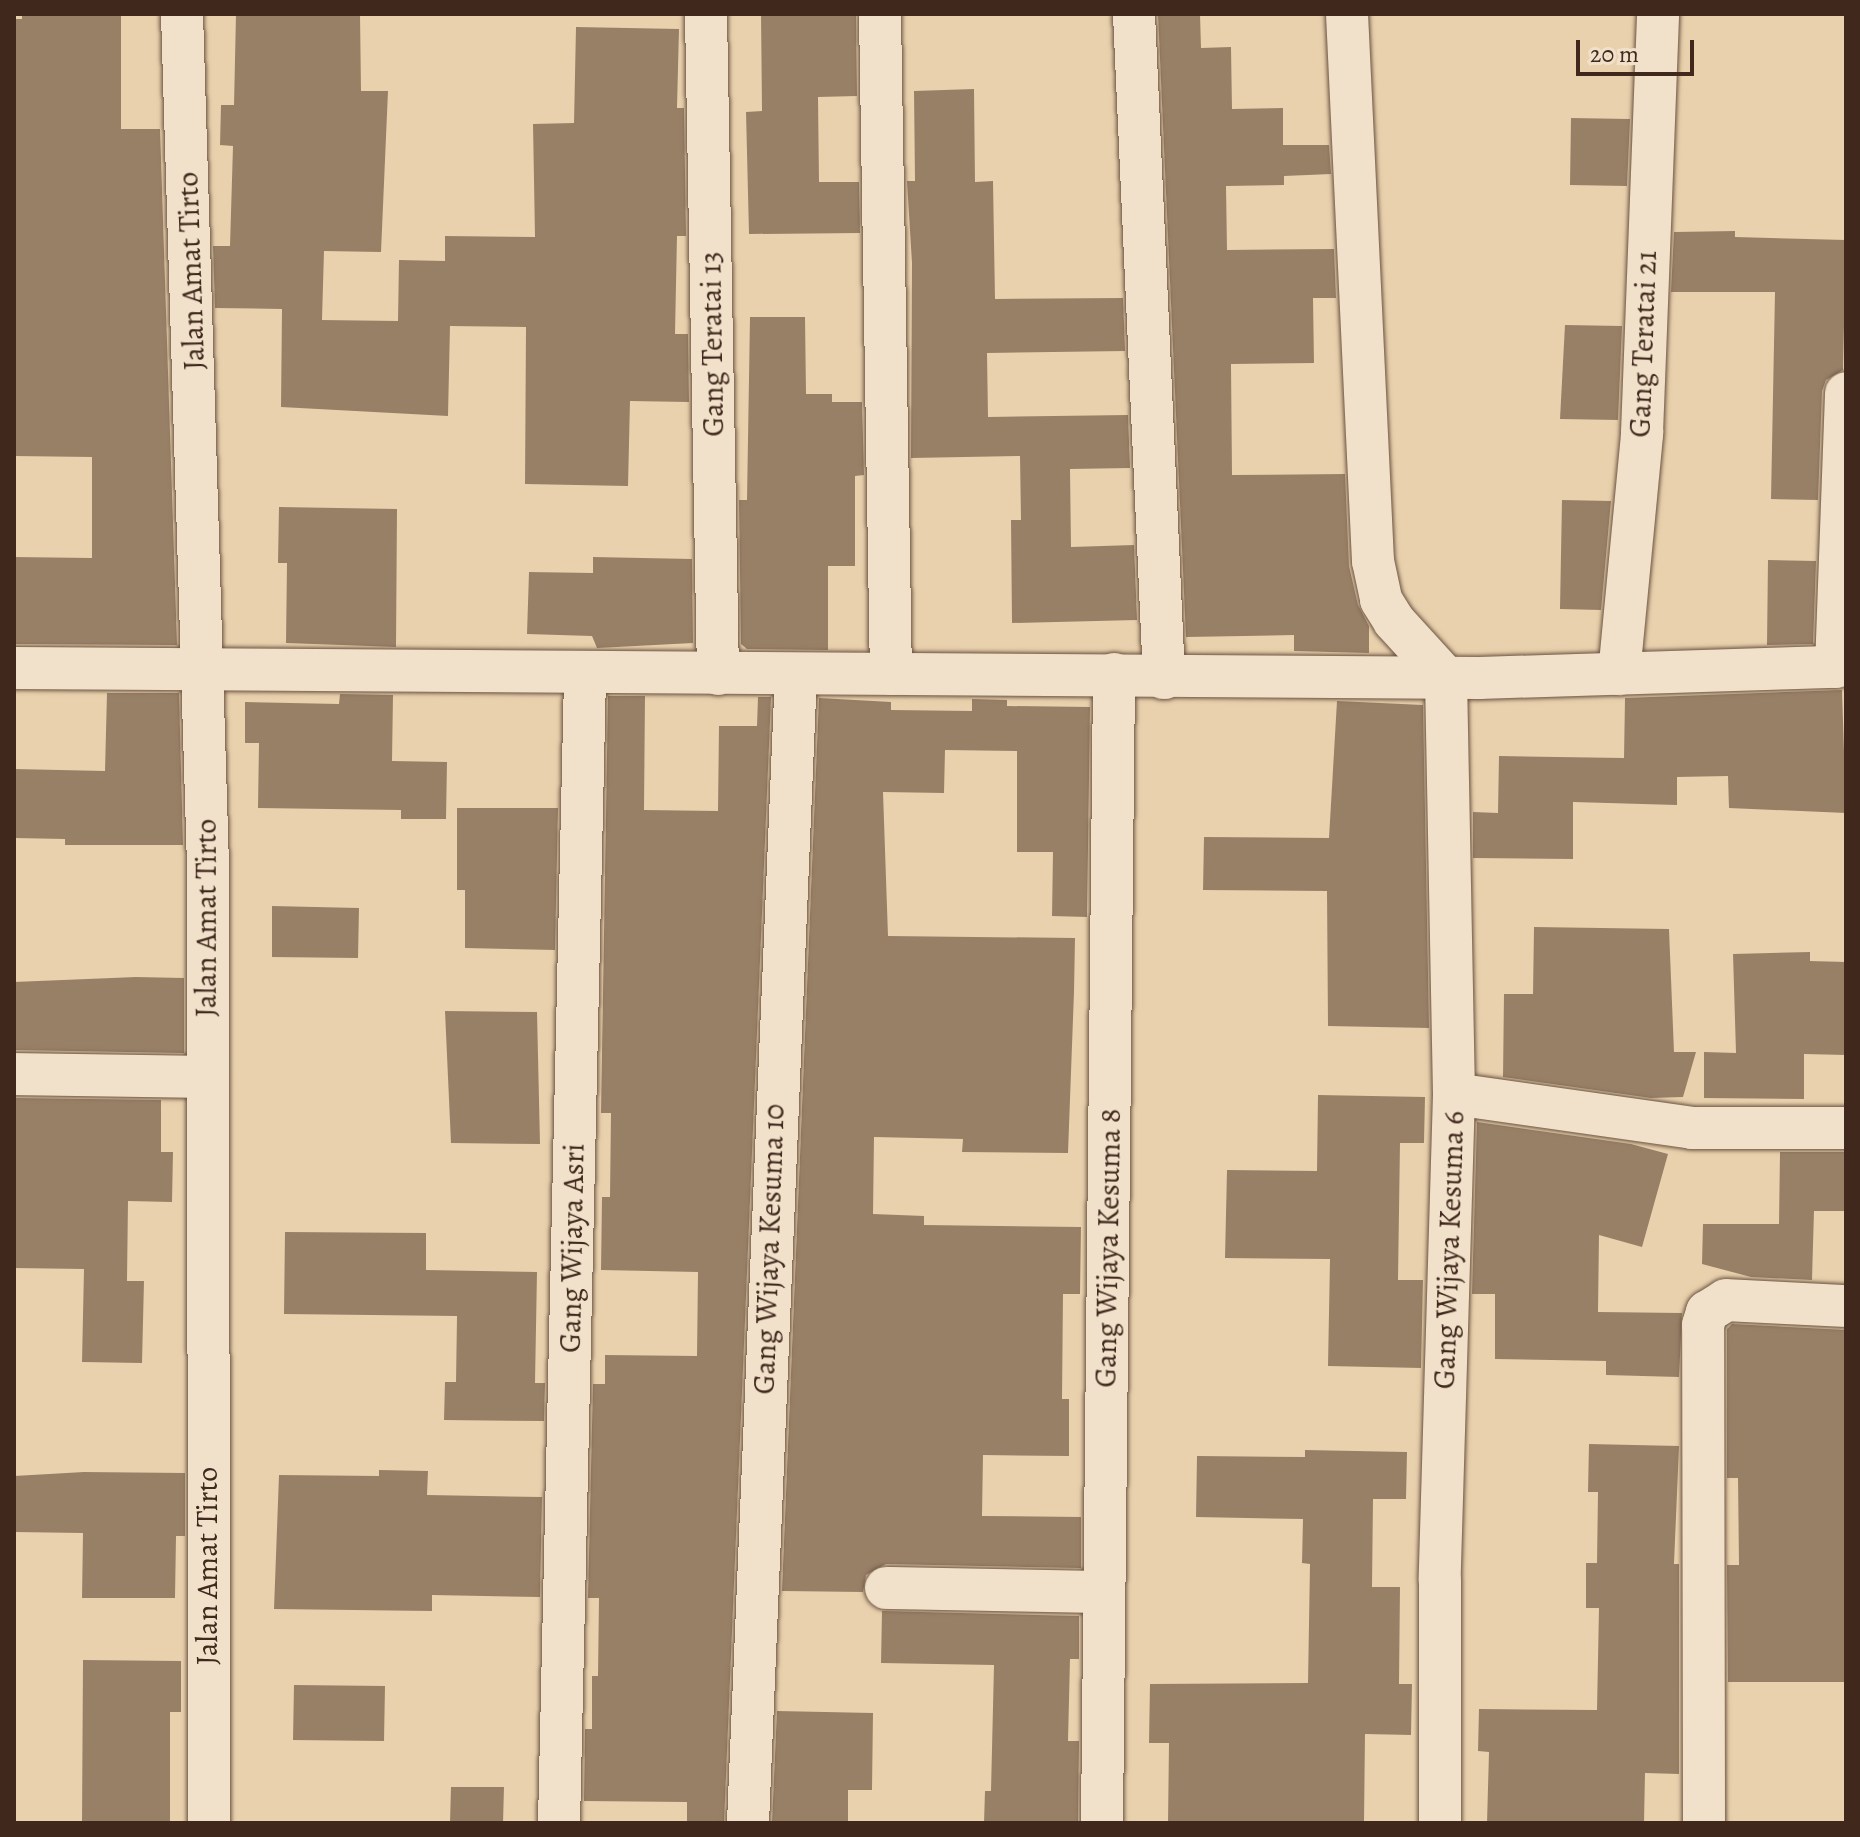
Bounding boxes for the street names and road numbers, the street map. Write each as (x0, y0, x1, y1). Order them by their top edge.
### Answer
street label: Jalan Amat Tirto (170, 171, 212, 371)
street label: Gang Teratai 21 (1622, 250, 1664, 438)
street label: Gang Teratai 13 (692, 251, 732, 437)
street label: Jalan Amat Tirto (188, 819, 224, 1017)
street label: Gang Wijaya Kesuma 10 (746, 1103, 792, 1395)
street label: Gang Wijaya Kesuma 8 (1088, 1108, 1128, 1388)
street label: Gang Wijaya Kesuma 6 (1426, 1110, 1472, 1390)
street label: Gang Wijaya Asri (552, 1143, 592, 1353)
street label: Jalan Amat Tirto (189, 1467, 225, 1665)

